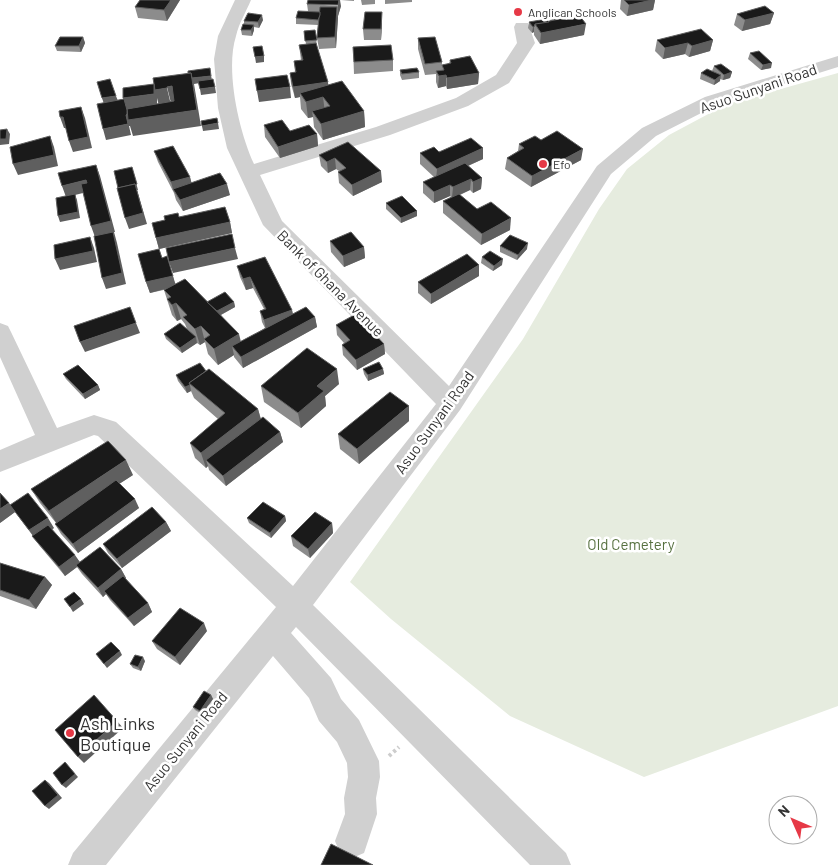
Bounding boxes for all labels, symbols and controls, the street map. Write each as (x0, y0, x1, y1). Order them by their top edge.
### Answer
place label: Anglican Schools (528, 5, 617, 19)
marker: Anglican Schools (512, 6, 524, 18)
street label: Asuo Sunyani Road (697, 60, 819, 116)
place label: Efo (553, 157, 571, 171)
marker: Efo (537, 158, 549, 170)
street label: Bank of Ghana Avenue (274, 226, 388, 340)
street label: Asuo Sunyani Road (391, 367, 477, 477)
park label: Old Cemetery (587, 535, 675, 553)
street label: Asuo Sunyani Road (139, 688, 231, 794)
place label: Ash Links Boutique (80, 712, 155, 755)
marker: Ash Links Boutique (64, 727, 76, 739)
north arrow (768, 795, 818, 845)
text: N (774, 801, 793, 820)

